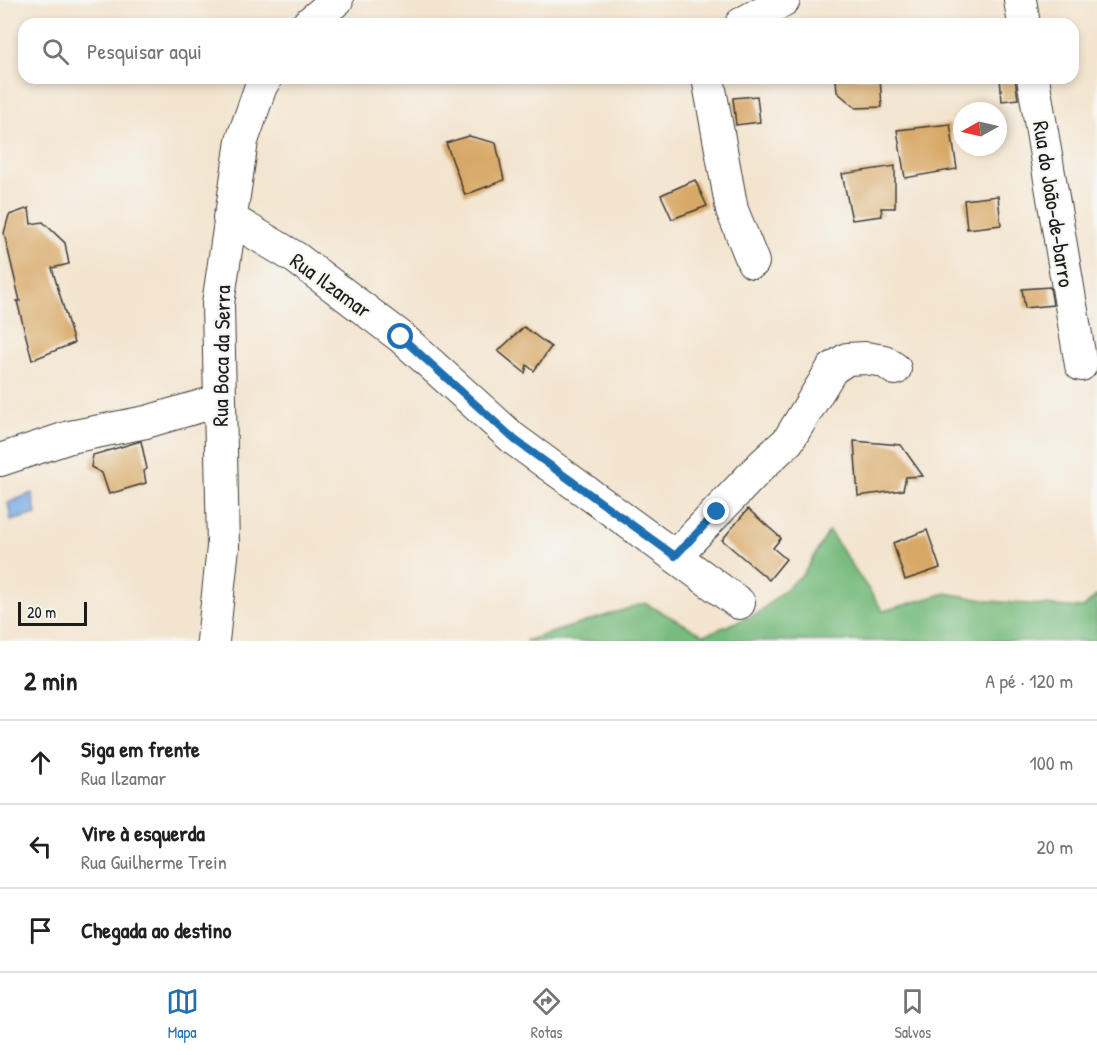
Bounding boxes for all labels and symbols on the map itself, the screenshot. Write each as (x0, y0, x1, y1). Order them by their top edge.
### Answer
north arrow (953, 102, 1007, 156)
street label: Rua do João-de-barro (1026, 119, 1082, 289)
street label: Rua Ilzamar (284, 245, 378, 325)
street label: Rua Boca da Serra (205, 285, 237, 427)
route start (387, 323, 413, 349)
route end (703, 498, 729, 524)
scale bar (18, 599, 87, 626)

